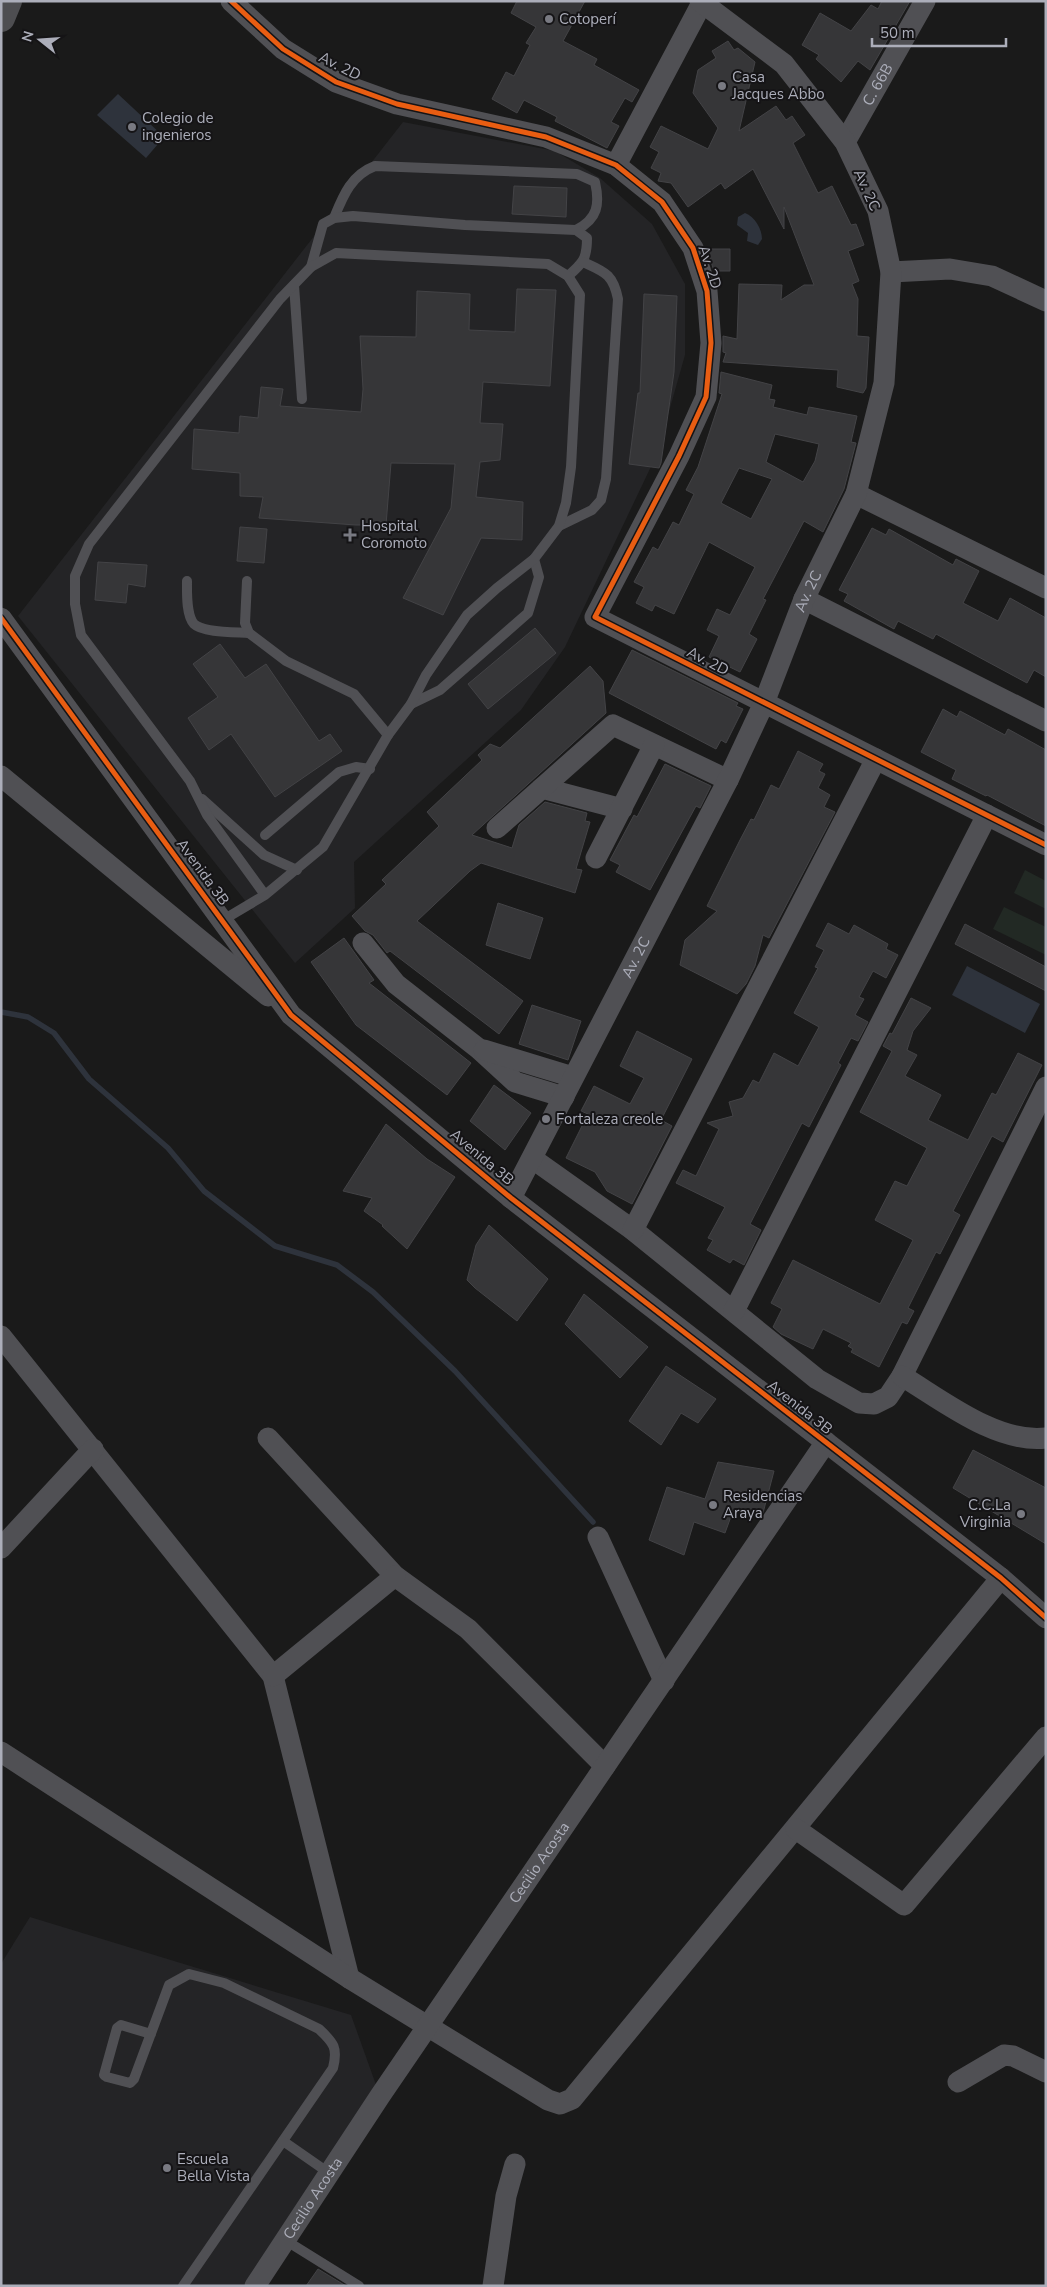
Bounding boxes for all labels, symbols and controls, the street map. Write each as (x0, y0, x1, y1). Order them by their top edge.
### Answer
place label: Cotoperí (559, 9, 617, 29)
marker: Cotoperí (543, 13, 555, 25)
north arrow (15, 15, 65, 65)
scale bar (872, 15, 1006, 47)
text: 50 m (880, 23, 915, 43)
text: N (17, 29, 39, 44)
street label: Av. 2D (315, 47, 365, 85)
street label: C. 66B (858, 60, 898, 109)
place label: Casa Jacques Abbo (731, 67, 825, 104)
marker: Casa Jacques Abbo (716, 80, 728, 92)
place label: Colegio de ingenieros (142, 108, 213, 145)
marker: Colegio de ingenieros (126, 121, 138, 133)
street label: Av. 2C (849, 166, 885, 214)
street label: Av. 2D (694, 243, 726, 291)
place label: Hospital Coromoto (361, 516, 427, 553)
marker: Hospital Coromoto (343, 528, 357, 542)
street label: Av. 2C (790, 567, 827, 615)
street label: Av. 2D (683, 642, 733, 680)
street label: Avenida 3B (172, 835, 234, 909)
street label: Av. 2C (617, 933, 655, 982)
place label: Fortaleza creole (556, 1109, 663, 1129)
marker: Fortaleza creole (540, 1113, 552, 1125)
street label: Avenida 3B (446, 1124, 518, 1190)
street label: Avenida 3B (763, 1375, 837, 1439)
place label: Residencias Araya (723, 1486, 802, 1523)
place label: C.C.La Virginia (959, 1495, 1011, 1532)
marker: Residencias Araya (707, 1499, 719, 1511)
marker: C.C.La Virginia (1015, 1508, 1027, 1520)
street label: Cecilio Acosta (504, 1818, 574, 1907)
place label: Escuela Bella Vista (177, 2149, 250, 2186)
street label: Cecilio Acosta (278, 2153, 347, 2243)
marker: Escuela Bella Vista (161, 2162, 173, 2174)

